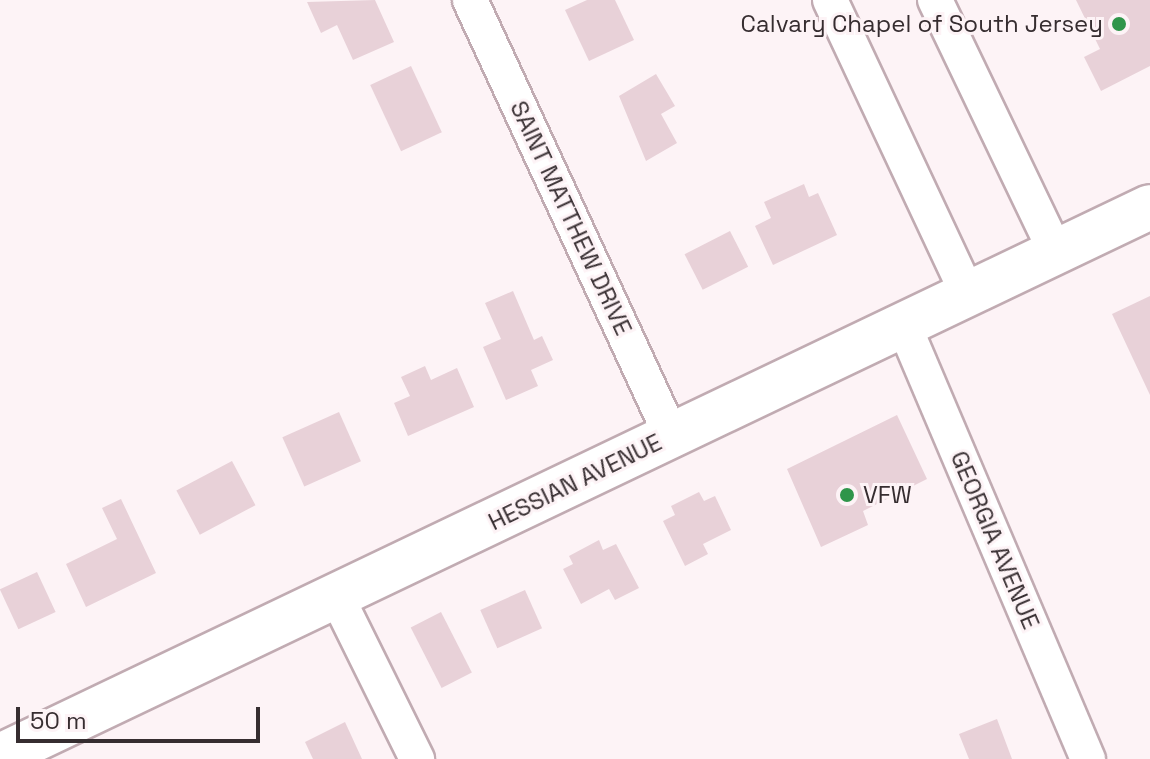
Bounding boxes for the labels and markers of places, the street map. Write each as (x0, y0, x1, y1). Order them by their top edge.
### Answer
place label: Calvary Chapel of South Jersey (741, 10, 1103, 38)
marker: Calvary Chapel of South Jersey (1110, 15, 1128, 33)
place label: VFW (863, 481, 912, 509)
marker: VFW (838, 486, 856, 504)

